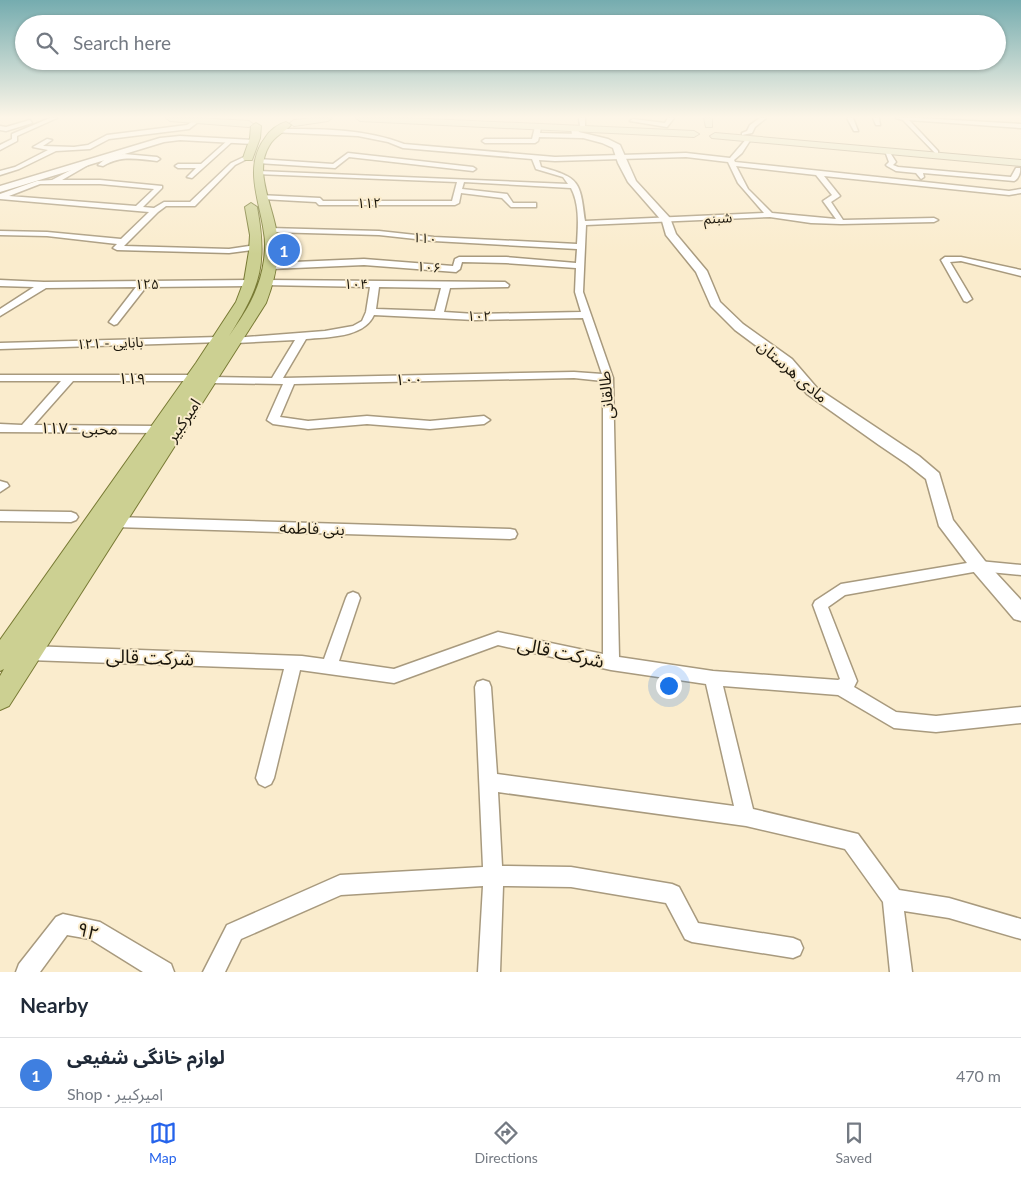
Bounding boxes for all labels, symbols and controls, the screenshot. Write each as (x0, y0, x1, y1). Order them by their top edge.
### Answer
search box (15, 15, 1006, 70)
icon: search (33, 29, 61, 57)
text: Search here (73, 31, 171, 54)
street label: ۱۱۲ (357, 194, 381, 211)
street label: شبنم (703, 208, 733, 230)
street label: ۱۱۰ (412, 228, 438, 247)
pin: 1 (268, 231, 300, 269)
street label: ۱۰۶ (416, 257, 442, 276)
street label: ۱۲۵ (135, 275, 159, 292)
street label: ۱۰۴ (344, 275, 368, 292)
street label: ۱۰۲ (467, 307, 491, 324)
street label: بابایی - ۱۲۱ (76, 333, 144, 353)
street label: مادی هرستان (754, 335, 832, 407)
street label: ۱۱۹ (118, 368, 146, 387)
street label: ۱۰۰ (395, 369, 423, 388)
street label: طالقانی (594, 370, 618, 420)
street label: امیرکبیر (161, 394, 205, 446)
street label: محبی - ۱۱۷ (40, 417, 118, 439)
street label: بنی فاطمه (279, 517, 345, 539)
street label: شرکت قالی (515, 631, 607, 673)
street label: شرکت قالی (106, 643, 194, 671)
your location (656, 673, 682, 699)
street label: ۹۲ (74, 916, 102, 945)
text: Nearby (20, 992, 88, 1017)
text: لوازم خانگی شفیعی (67, 1045, 225, 1068)
text: 1 (31, 1066, 41, 1085)
text: 470 m (956, 1066, 1001, 1085)
text: Shop · امیرکبیر (67, 1084, 163, 1103)
tab: Map (149, 1119, 177, 1166)
tab: Directions (475, 1119, 538, 1166)
tab: Saved (836, 1119, 872, 1166)

